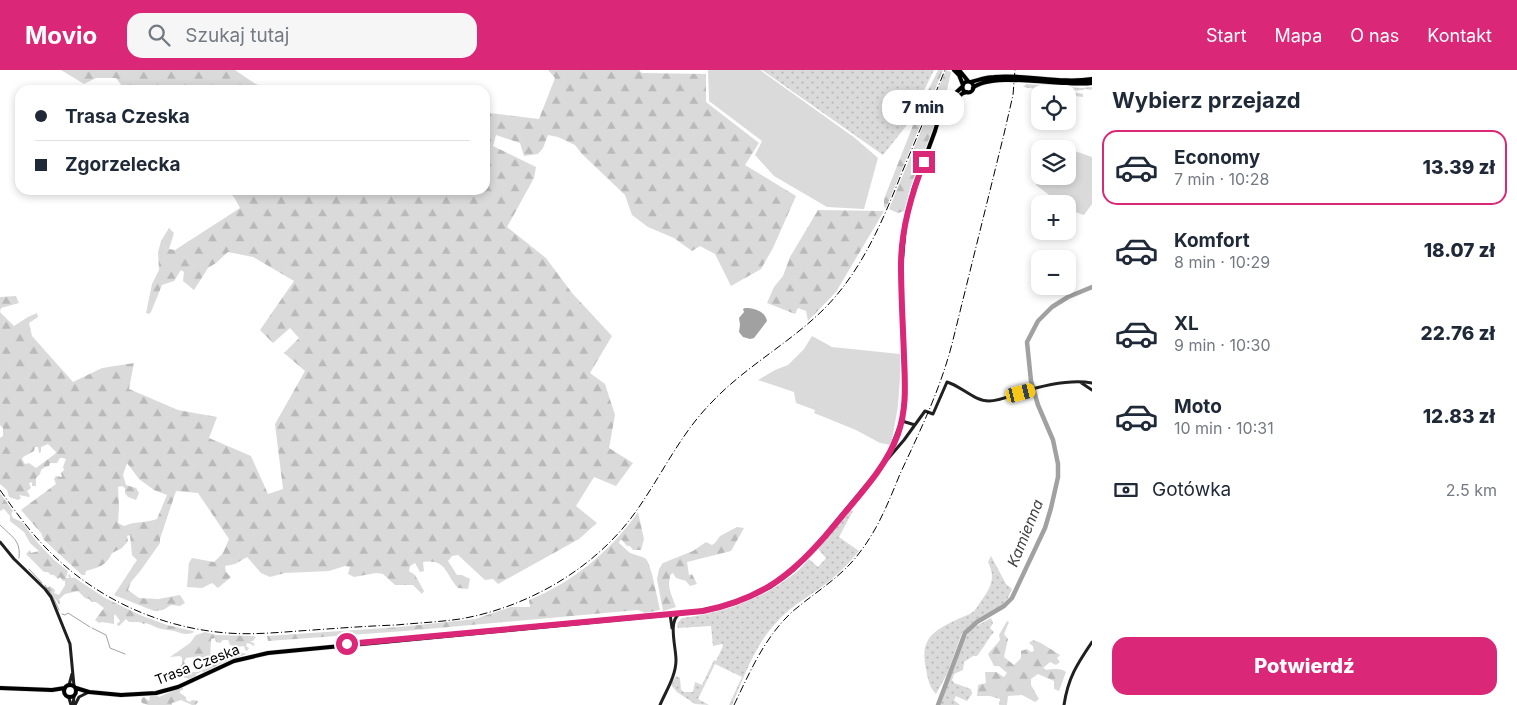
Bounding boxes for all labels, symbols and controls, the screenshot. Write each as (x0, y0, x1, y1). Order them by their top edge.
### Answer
search box (127, 13, 477, 58)
text: Movio (25, 21, 97, 50)
icon: search (145, 21, 173, 49)
text: Szukaj tutaj (185, 24, 289, 47)
text: Start (1206, 25, 1247, 46)
text: Mapa (1275, 25, 1322, 46)
text: O nas (1350, 25, 1399, 46)
text: Kontakt (1427, 25, 1492, 46)
map controls (1031, 85, 1076, 295)
button: locate (1031, 85, 1076, 130)
text: Wybierz przejazd (1112, 87, 1301, 113)
callout: 7 min (883, 89, 965, 124)
text: 7 min (902, 97, 944, 117)
text: Trasa Czeska (65, 105, 190, 128)
button: layers (1031, 140, 1076, 185)
icon: car (1114, 145, 1159, 190)
text: Economy (1174, 146, 1260, 169)
route end (913, 151, 935, 173)
text: Zgorzelecka (65, 153, 181, 176)
text: 13.39 zł (1423, 156, 1495, 179)
text: 7 min · 10:28 (1174, 169, 1269, 189)
button: + (1031, 195, 1076, 240)
icon: car (1114, 228, 1159, 273)
text: Komfort (1174, 229, 1250, 252)
text: 18.07 zł (1424, 239, 1495, 262)
button: − (1031, 250, 1076, 295)
text: 8 min · 10:29 (1174, 252, 1270, 272)
icon: car (1114, 311, 1159, 356)
text: XL (1174, 312, 1199, 335)
text: 22.76 zł (1421, 322, 1495, 345)
text: 9 min · 10:30 (1174, 335, 1271, 355)
car (1004, 382, 1037, 404)
icon: car (1114, 394, 1159, 439)
text: Moto (1174, 395, 1222, 418)
text: 12.83 zł (1423, 405, 1495, 428)
text: 10 min · 10:31 (1174, 418, 1274, 438)
icon: cash (1112, 476, 1140, 504)
text: Gotówka (1152, 478, 1231, 501)
text: 2.5 km (1446, 480, 1497, 500)
water label: Kamienna (1003, 496, 1047, 570)
route start (336, 633, 358, 655)
button: Potwierdź (1112, 637, 1497, 695)
street label: Trasa Czeska (152, 640, 242, 688)

